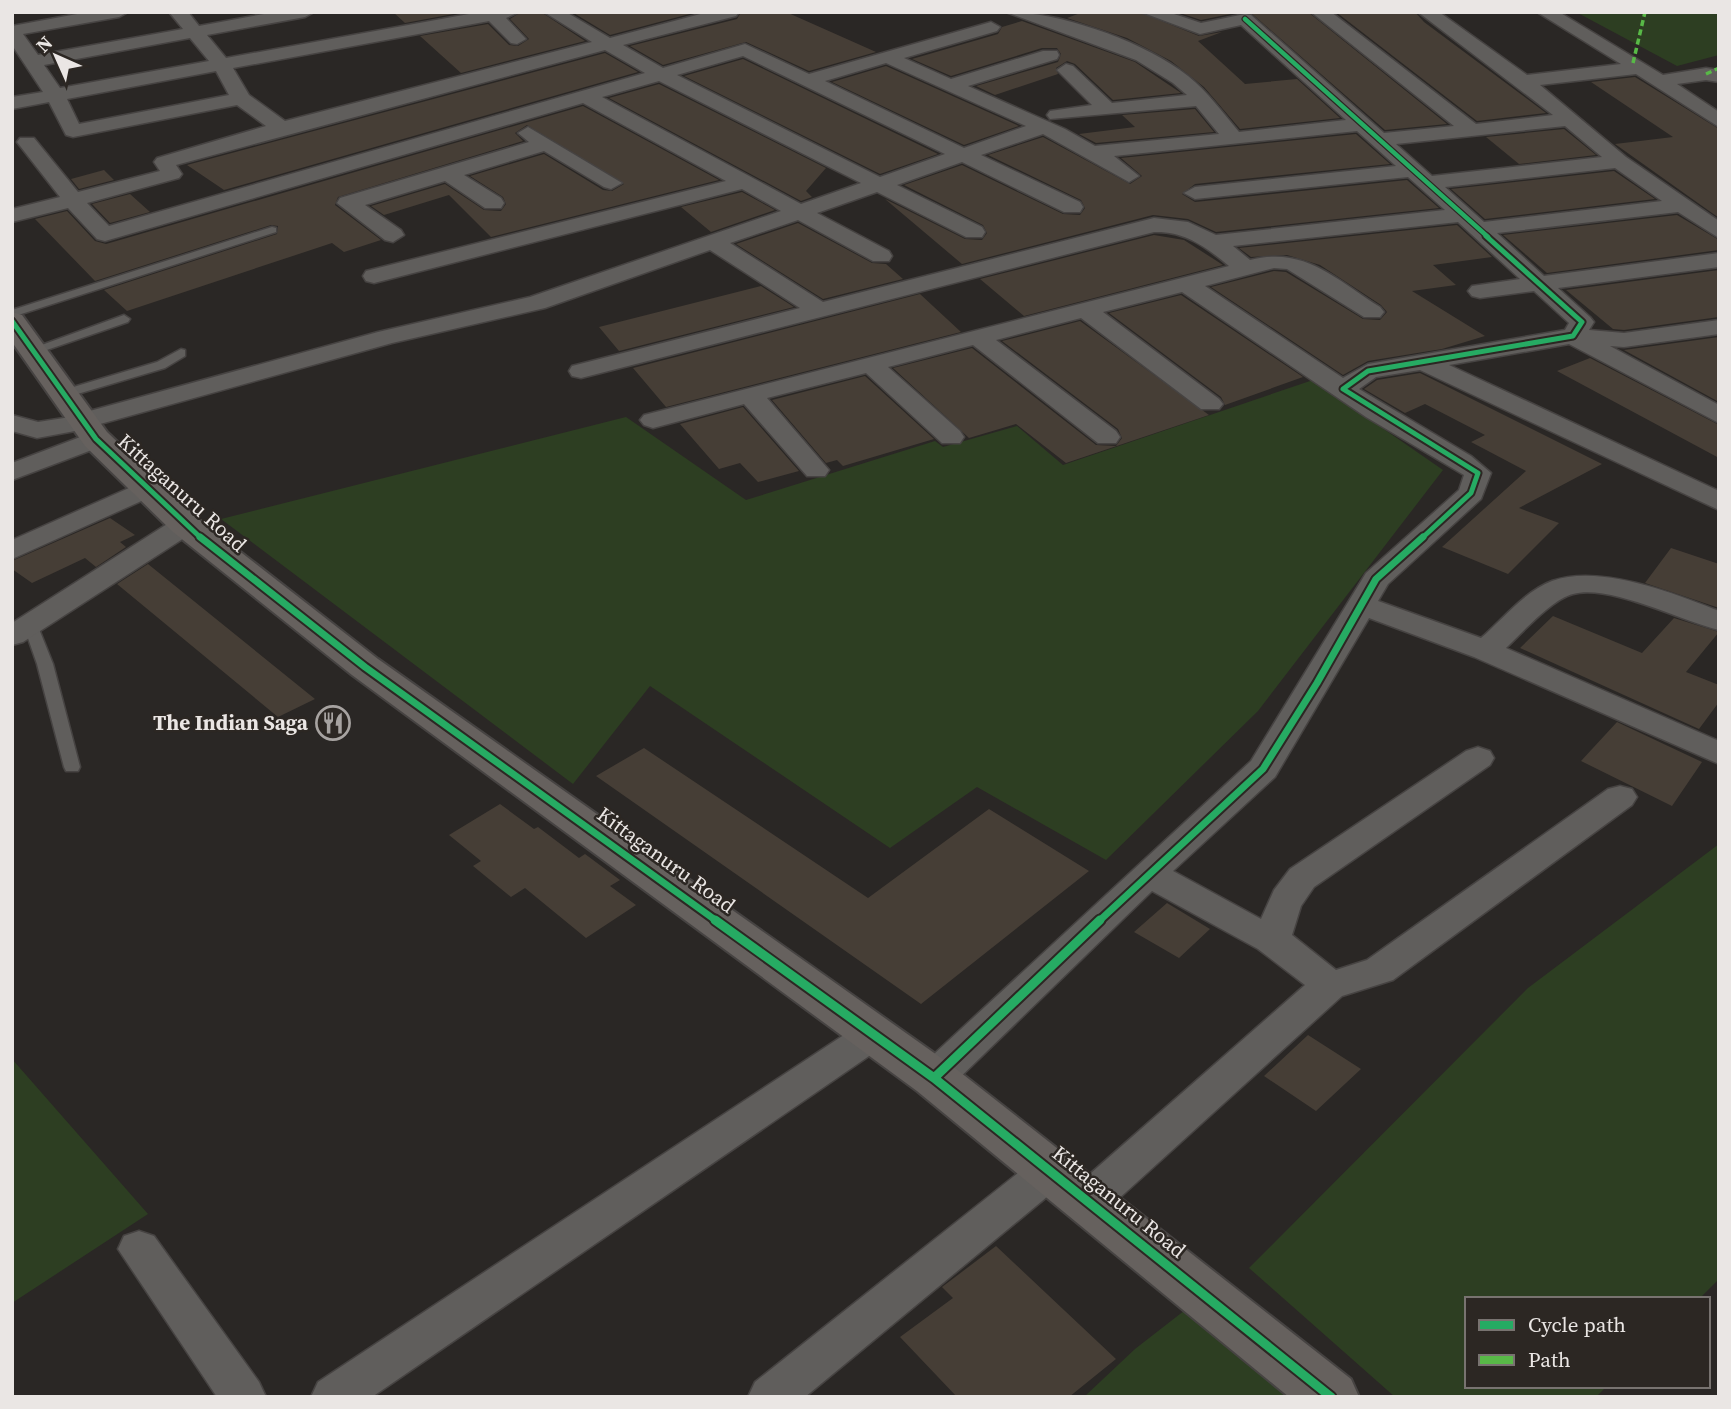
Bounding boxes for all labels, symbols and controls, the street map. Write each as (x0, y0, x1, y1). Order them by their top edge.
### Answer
north arrow (21, 21, 91, 91)
text: N (30, 30, 58, 58)
street label: Kittaganuru Road (112, 427, 253, 558)
restaurant icon: The Indian Saga (314, 704, 352, 742)
place label: The Indian Saga (153, 708, 309, 737)
street label: Kittaganuru Road (591, 800, 741, 920)
street label: Kittaganuru Road (1046, 1139, 1192, 1265)
legend (1465, 1297, 1710, 1388)
text: Cycle path (1528, 1310, 1626, 1339)
text: Path (1528, 1345, 1571, 1374)

